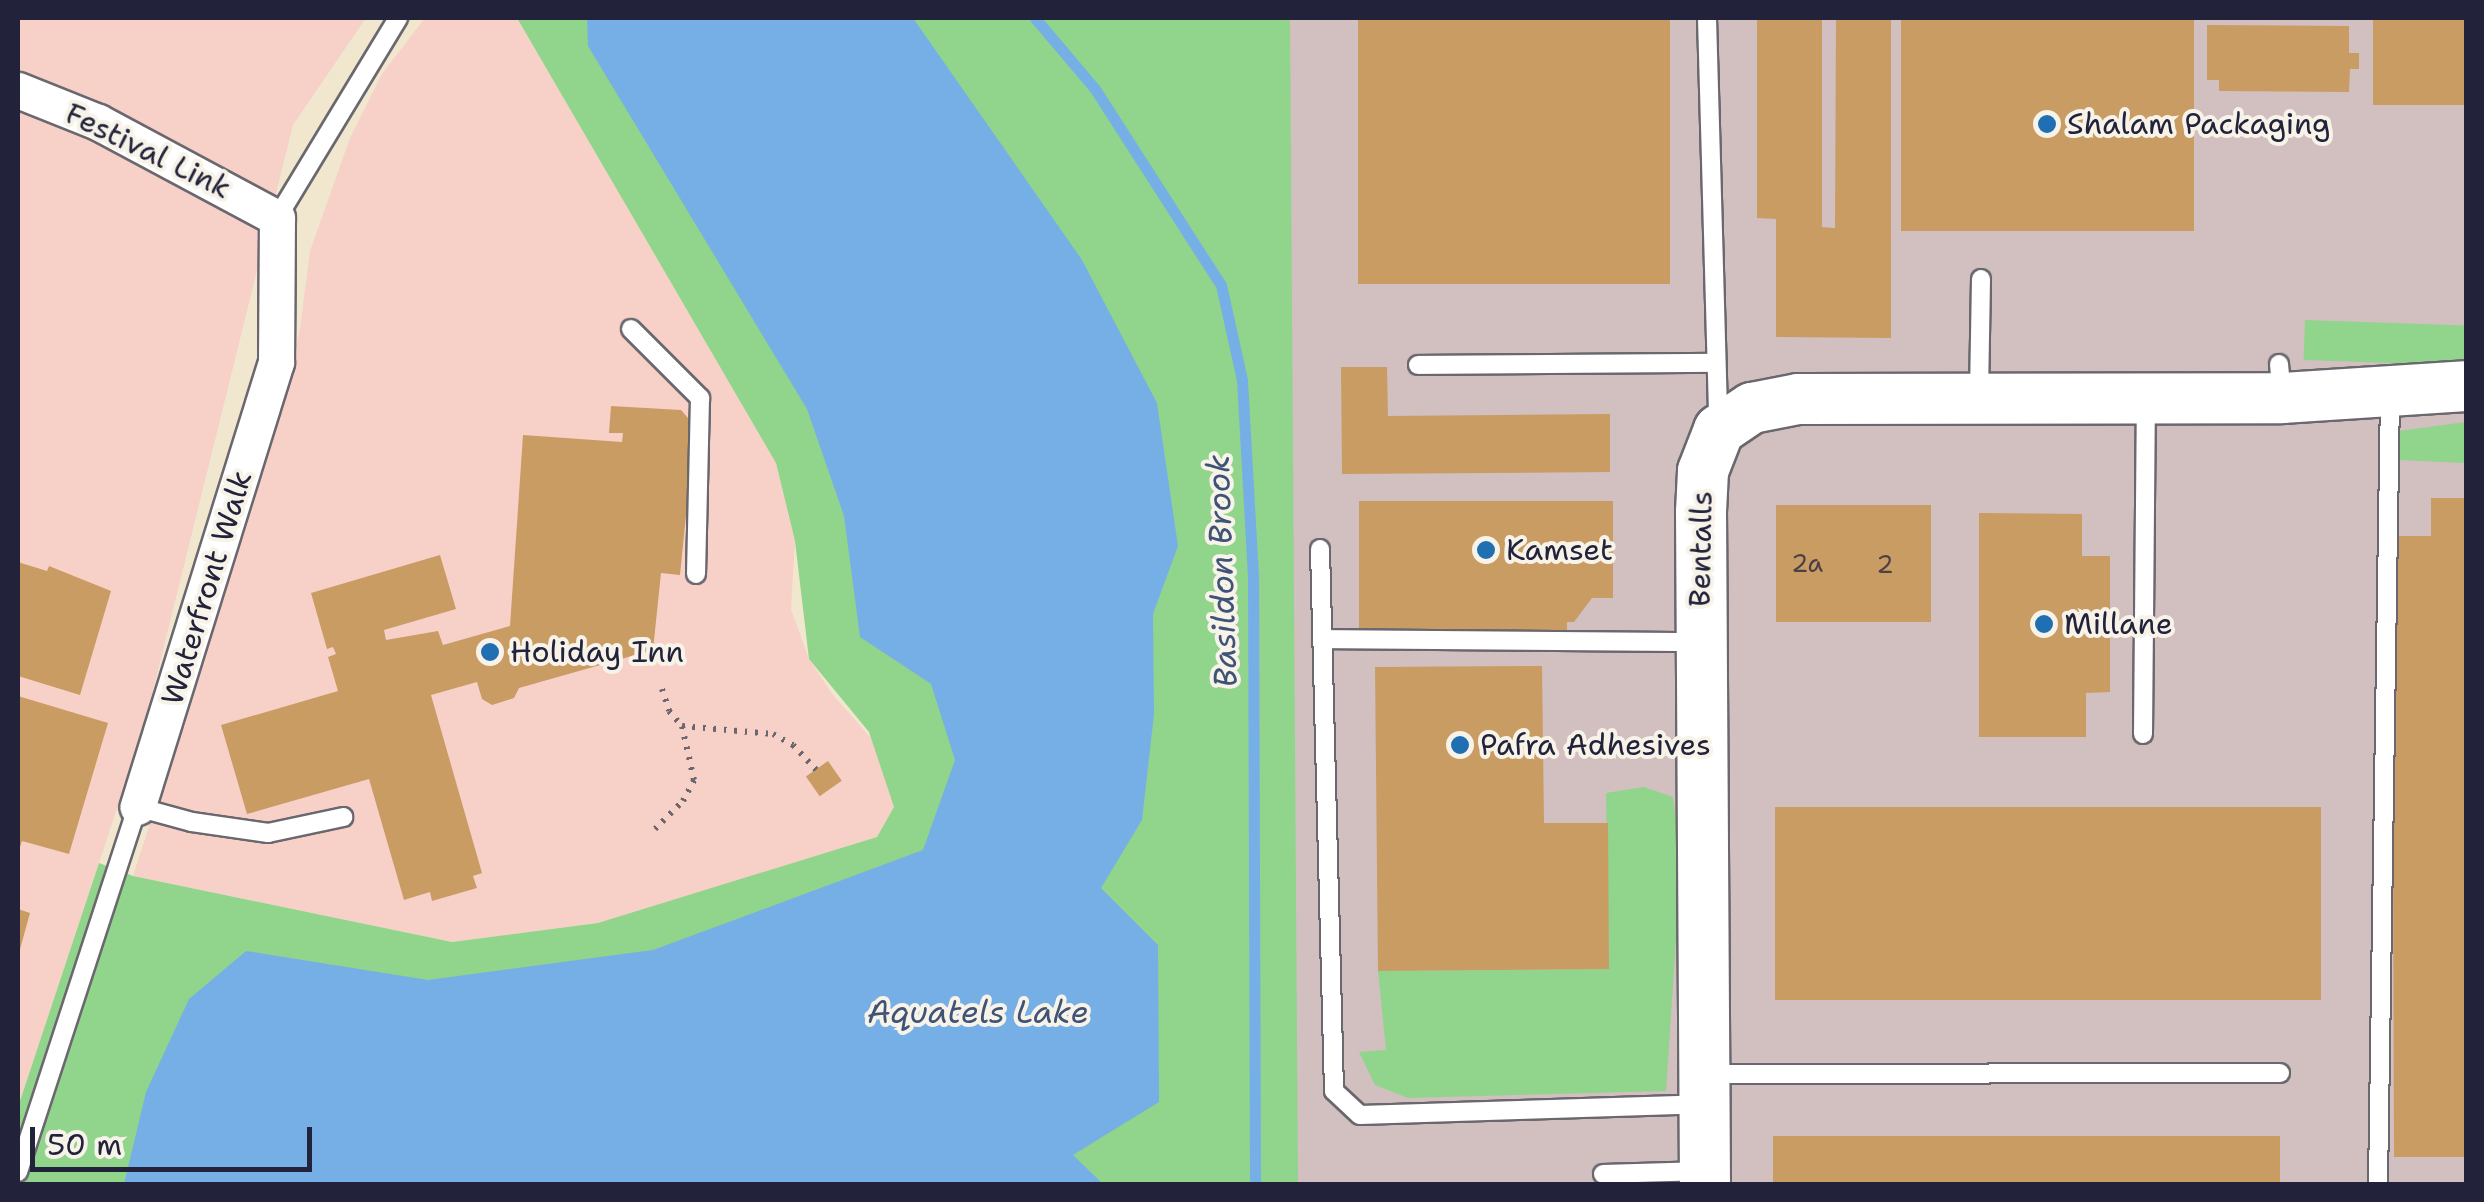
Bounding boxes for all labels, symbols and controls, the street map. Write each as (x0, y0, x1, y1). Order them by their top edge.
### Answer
street label: Festival Link (59, 95, 237, 207)
place label: Shalam Packaging (2067, 106, 2330, 142)
marker: Shalam Packaging (2036, 113, 2058, 135)
water label: Basildon Brook (1199, 454, 1245, 688)
street label: Waterfront Walk (154, 466, 260, 710)
street label: Bentalls (1682, 491, 1720, 607)
place label: Kamset (1506, 532, 1613, 568)
marker: Kamset (1475, 539, 1497, 561)
house number: 2a (1791, 548, 1823, 578)
house number: 2 (1876, 549, 1894, 579)
place label: Millane (2064, 606, 2173, 642)
marker: Millane (2033, 613, 2055, 635)
place label: Holiday Inn (510, 634, 684, 670)
marker: Holiday Inn (479, 641, 501, 663)
place label: Pafra Adhesives (1480, 727, 1711, 763)
marker: Pafra Adhesives (1449, 734, 1471, 756)
water label: Aquatels Lake (867, 993, 1089, 1031)
scale bar (35, 1107, 318, 1169)
text: 50 m (47, 1124, 122, 1165)

